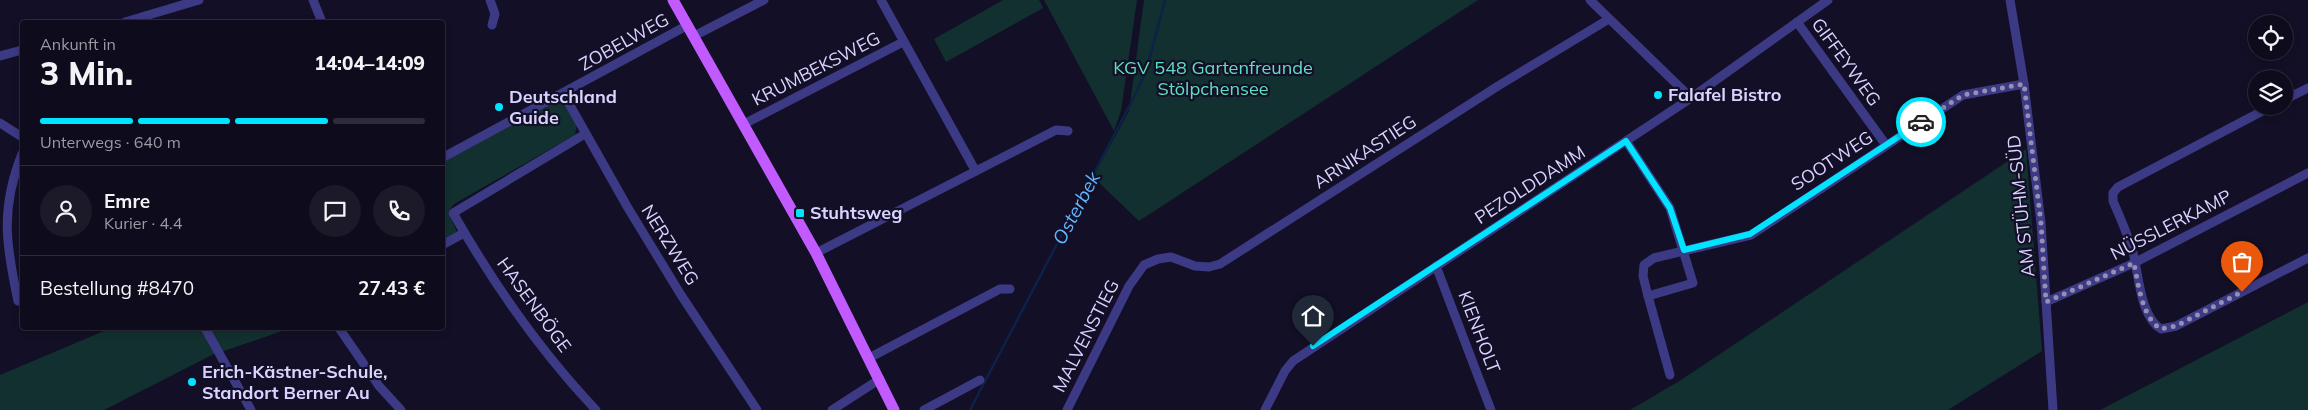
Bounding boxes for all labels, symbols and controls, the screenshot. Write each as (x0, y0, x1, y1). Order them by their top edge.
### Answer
street label: ZOBELWEG (575, 8, 673, 76)
street label: GIFFEYWEG (1807, 13, 1886, 110)
map controls (2248, 15, 2293, 115)
button: locate (2248, 15, 2293, 60)
street label: KRUMBEKSWEG (748, 26, 884, 111)
text: Ankunft in (40, 34, 116, 54)
text: 14:04–14:09 (314, 51, 425, 75)
text: 3 Min. (40, 53, 133, 93)
park label: KGV 548 Gartenfreunde Stölpchensee (1113, 56, 1313, 100)
button: layers (2248, 70, 2293, 115)
place label: Falafel Bistro (1668, 83, 1781, 106)
place label: Deutschland Guide (509, 85, 617, 129)
marker: Falafel Bistro (1652, 89, 1664, 101)
courier (1896, 97, 1946, 147)
marker: Deutschland Guide (493, 101, 505, 113)
icon: car (1907, 108, 1935, 136)
street label: ARNIKASTIEG (1309, 110, 1420, 193)
street label: SOOTWEG (1786, 126, 1877, 196)
text: Unterwegs · 640 m (40, 132, 181, 152)
street label: AM STÜHM-SÜD (2002, 134, 2039, 278)
street label: PEZOLDDAMM (1470, 140, 1589, 229)
water label: Osterbek (1047, 166, 1106, 249)
street label: NÜSSLERKAMP (2106, 184, 2235, 265)
button: person (40, 185, 92, 237)
button: chat (309, 185, 361, 237)
button: phone (373, 185, 425, 237)
text: Emre (104, 189, 150, 213)
street label: NERZWEG (637, 200, 704, 289)
place label: Stuhtsweg (810, 201, 902, 224)
marker: Stuhtsweg (794, 207, 806, 219)
text: Kurier · 4.4 (104, 213, 182, 233)
pin (2221, 241, 2263, 292)
icon: bag (2228, 248, 2256, 276)
street label: HASENBÖGE (492, 253, 577, 357)
text: Bestellung #8470 (40, 276, 194, 300)
text: 27.43 € (358, 276, 425, 300)
street label: MALVENSTIEG (1047, 276, 1124, 396)
street label: KIENHOLT (1453, 287, 1506, 376)
pin (1292, 295, 1334, 346)
icon: home (1299, 302, 1327, 330)
place label: Erich-Kästner-Schule, Standort Berner Au (202, 360, 387, 404)
marker: Erich-Kästner-Schule, Standort Berner Au (186, 376, 198, 388)

